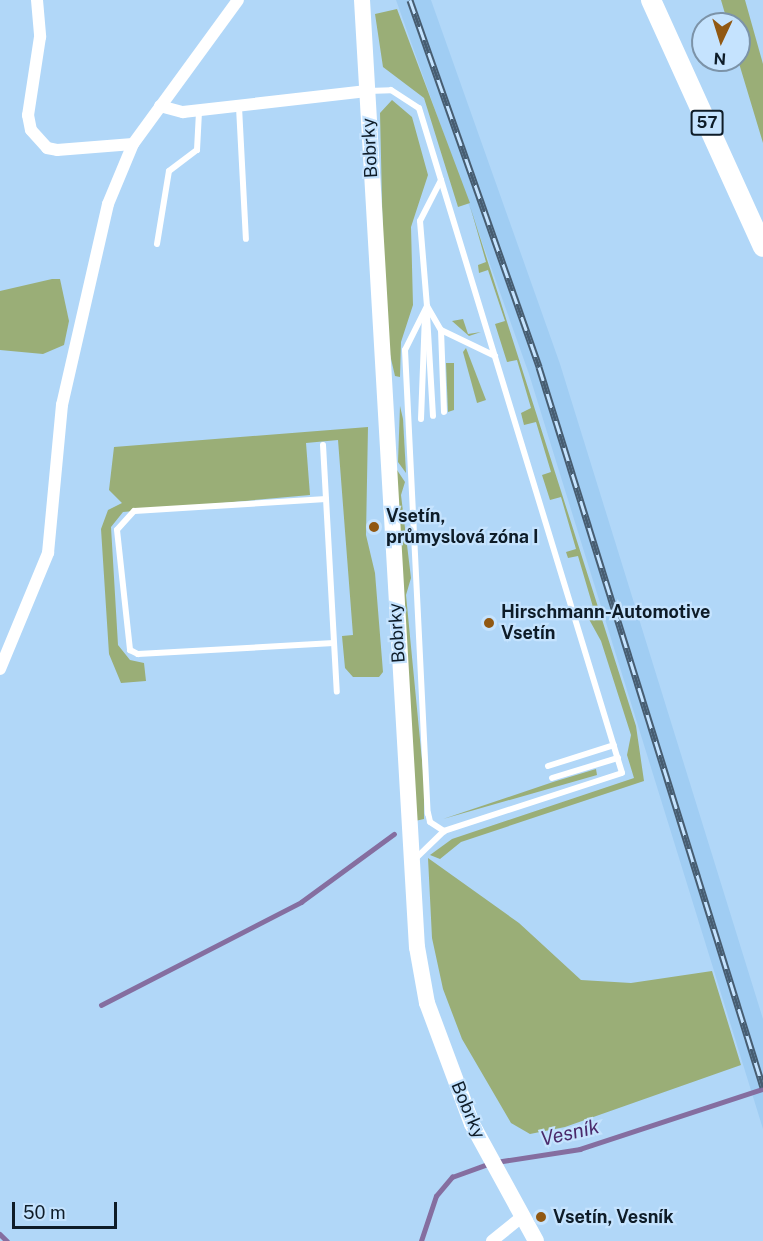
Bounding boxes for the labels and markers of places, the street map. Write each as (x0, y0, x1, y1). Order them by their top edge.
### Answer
place label: Vsetín, průmyslová zóna I (386, 506, 539, 548)
marker: Vsetín, průmyslová zóna I (367, 520, 381, 534)
place label: Hirschmann-Automotive Vsetín (501, 602, 710, 644)
marker: Hirschmann-Automotive Vsetín (482, 616, 496, 630)
place label: Vsetín, Vesník (553, 1206, 674, 1228)
marker: Vsetín, Vesník (534, 1210, 548, 1224)

